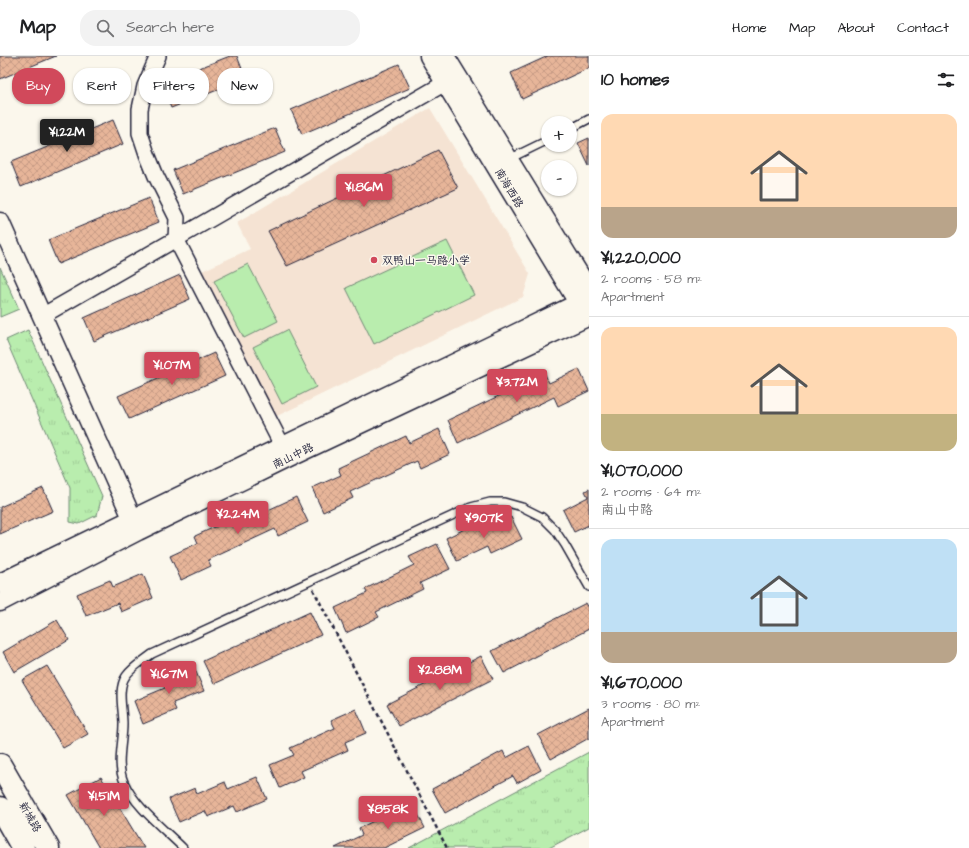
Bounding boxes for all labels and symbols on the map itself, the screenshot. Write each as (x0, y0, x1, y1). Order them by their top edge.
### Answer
pin: ¥1.22M (34, 119, 100, 153)
street label: 南海西路 (491, 165, 527, 211)
pin: ¥1.86M (331, 174, 397, 208)
place label: 双鸭山一马路小学 (382, 253, 470, 268)
marker: 双鸭山一马路小学 (369, 255, 379, 265)
pin: ¥1.07M (139, 352, 205, 386)
pin: ¥3.72M (484, 369, 550, 403)
street label: 南山中路 (270, 440, 316, 472)
pin: ¥2.24M (205, 501, 271, 535)
pin: ¥907K (456, 505, 512, 539)
pin: ¥2.88M (407, 657, 473, 691)
pin: ¥1.67M (136, 661, 202, 695)
pin: ¥1.51M (71, 783, 137, 817)
pin: ¥858K (360, 796, 416, 830)
street label: 新城路 (15, 799, 45, 835)

